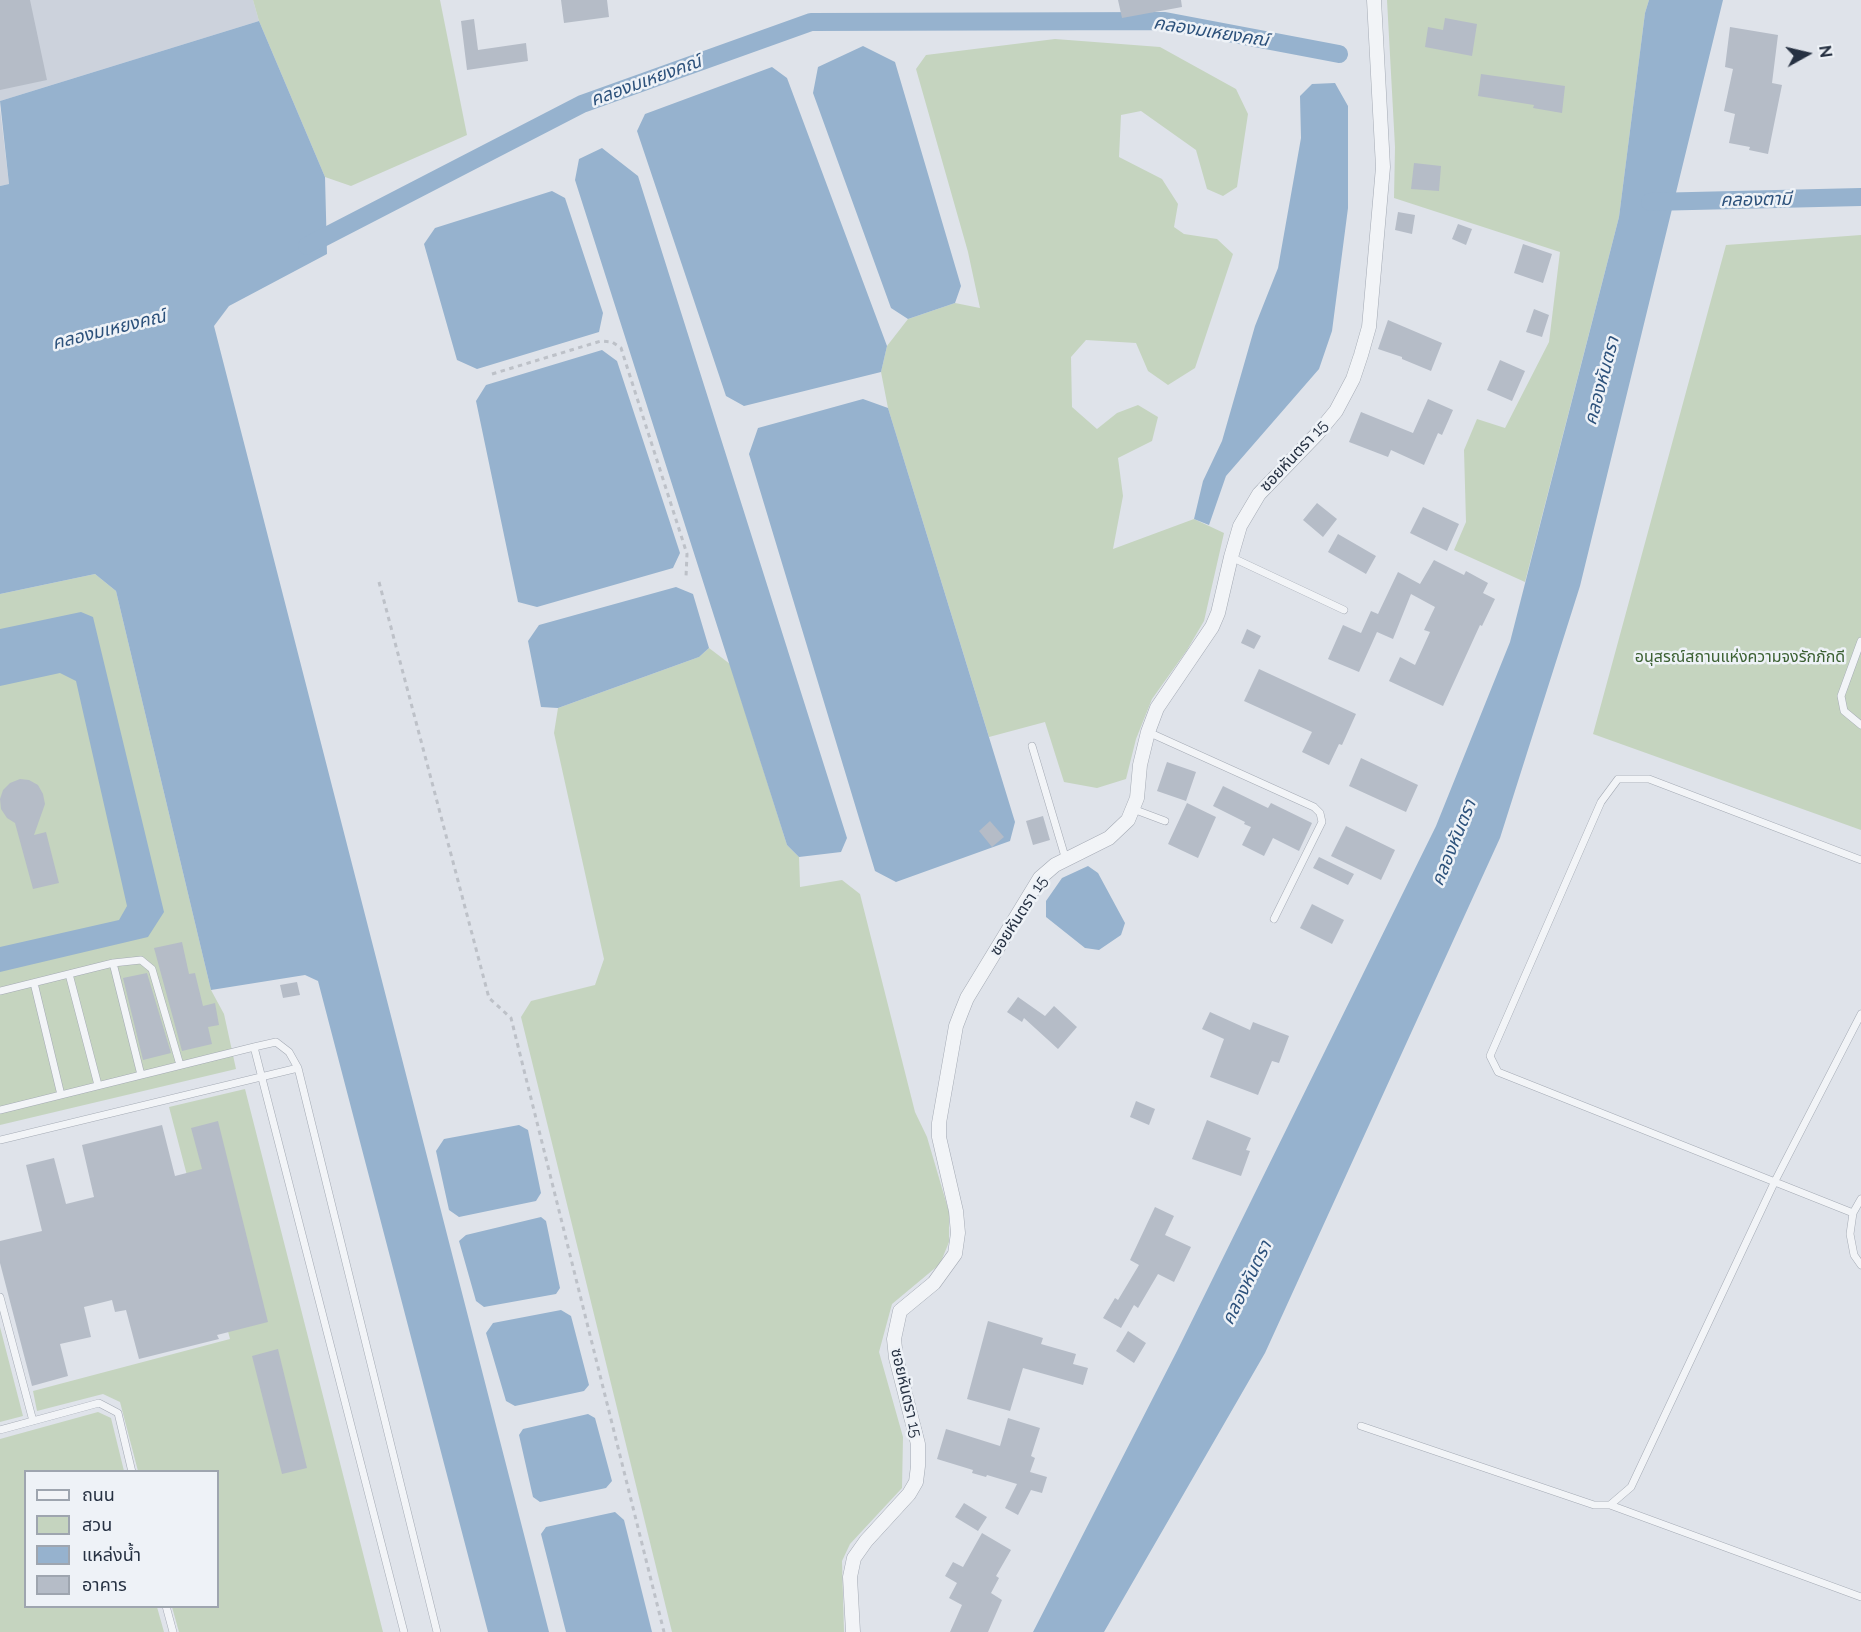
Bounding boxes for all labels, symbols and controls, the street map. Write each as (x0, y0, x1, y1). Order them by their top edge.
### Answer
water label: คลองมเหยงคณ์ (1152, 12, 1270, 52)
north arrow (1777, 24, 1837, 84)
text: N (1815, 44, 1836, 59)
water label: คลองมเหยงคณ์ (588, 51, 704, 111)
water label: คลองตามี (1720, 189, 1792, 211)
water label: คลองมเหยงคณ์ (50, 305, 168, 355)
water label: คลองหันตรา (1580, 335, 1624, 427)
street label: ซอยหันตรา 15 (1256, 416, 1332, 496)
park label: อนุสรณ์สถานแห่งความจงรักภักดี (1635, 647, 1845, 667)
water label: คลองหันตรา (1427, 797, 1481, 889)
street label: ซอยหันตรา 15 (986, 873, 1052, 959)
water label: คลองหันตรา (1217, 1238, 1277, 1328)
street label: ซอยหันตรา 15 (886, 1347, 926, 1439)
legend (24, 1470, 219, 1608)
text: ถนน (82, 1484, 115, 1505)
text: สวน (82, 1514, 112, 1535)
text: แหล่งน้ำ (82, 1544, 141, 1565)
text: อาคาร (82, 1574, 127, 1595)

